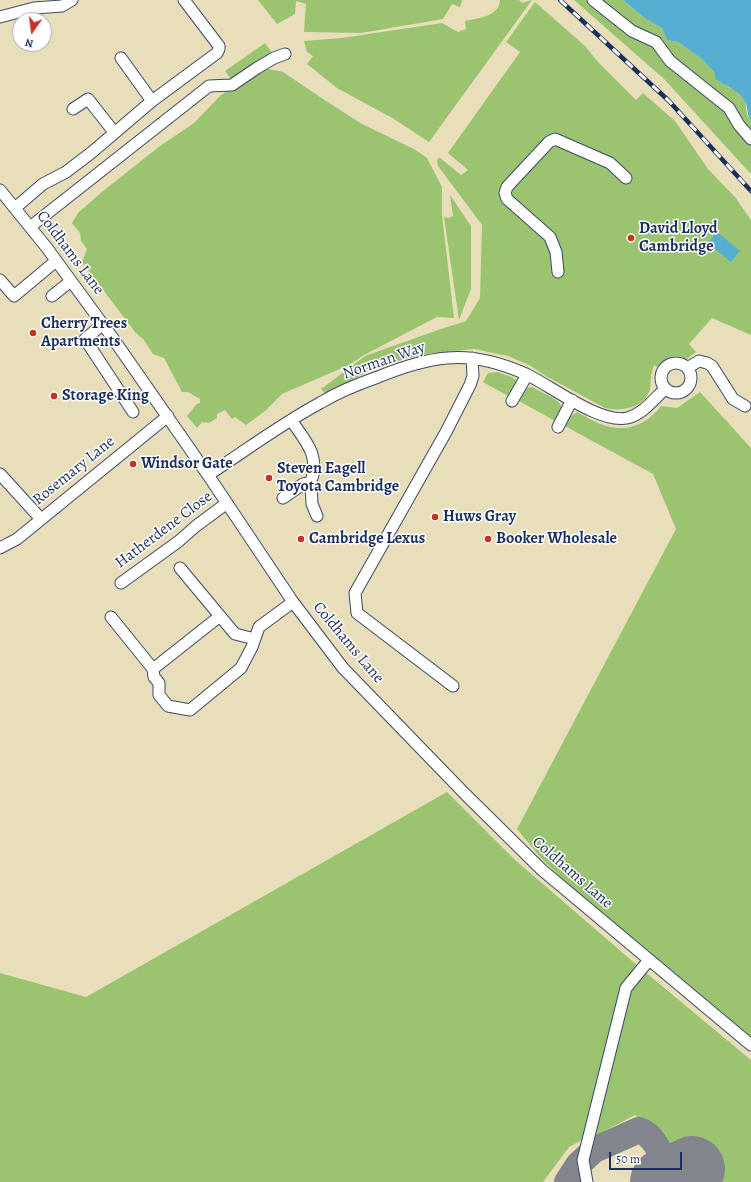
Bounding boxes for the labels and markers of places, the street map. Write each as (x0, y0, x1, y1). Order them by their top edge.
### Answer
place label: David Lloyd Cambridge (639, 219, 718, 257)
marker: David Lloyd Cambridge (626, 233, 636, 243)
place label: Cherry Trees Apartments (41, 314, 127, 352)
marker: Cherry Trees Apartments (28, 328, 38, 338)
place label: Storage King (62, 386, 149, 406)
marker: Storage King (49, 391, 59, 401)
place label: Windsor Gate (141, 454, 233, 474)
marker: Windsor Gate (128, 459, 138, 469)
place label: Steven Eagell Toyota Cambridge (277, 459, 399, 497)
marker: Steven Eagell Toyota Cambridge (264, 473, 274, 483)
place label: Huws Gray (443, 507, 516, 527)
marker: Huws Gray (430, 512, 440, 522)
place label: Cambridge Lexus (309, 529, 425, 549)
place label: Booker Wholesale (496, 529, 617, 549)
marker: Cambridge Lexus (296, 534, 306, 544)
marker: Booker Wholesale (483, 534, 493, 544)

